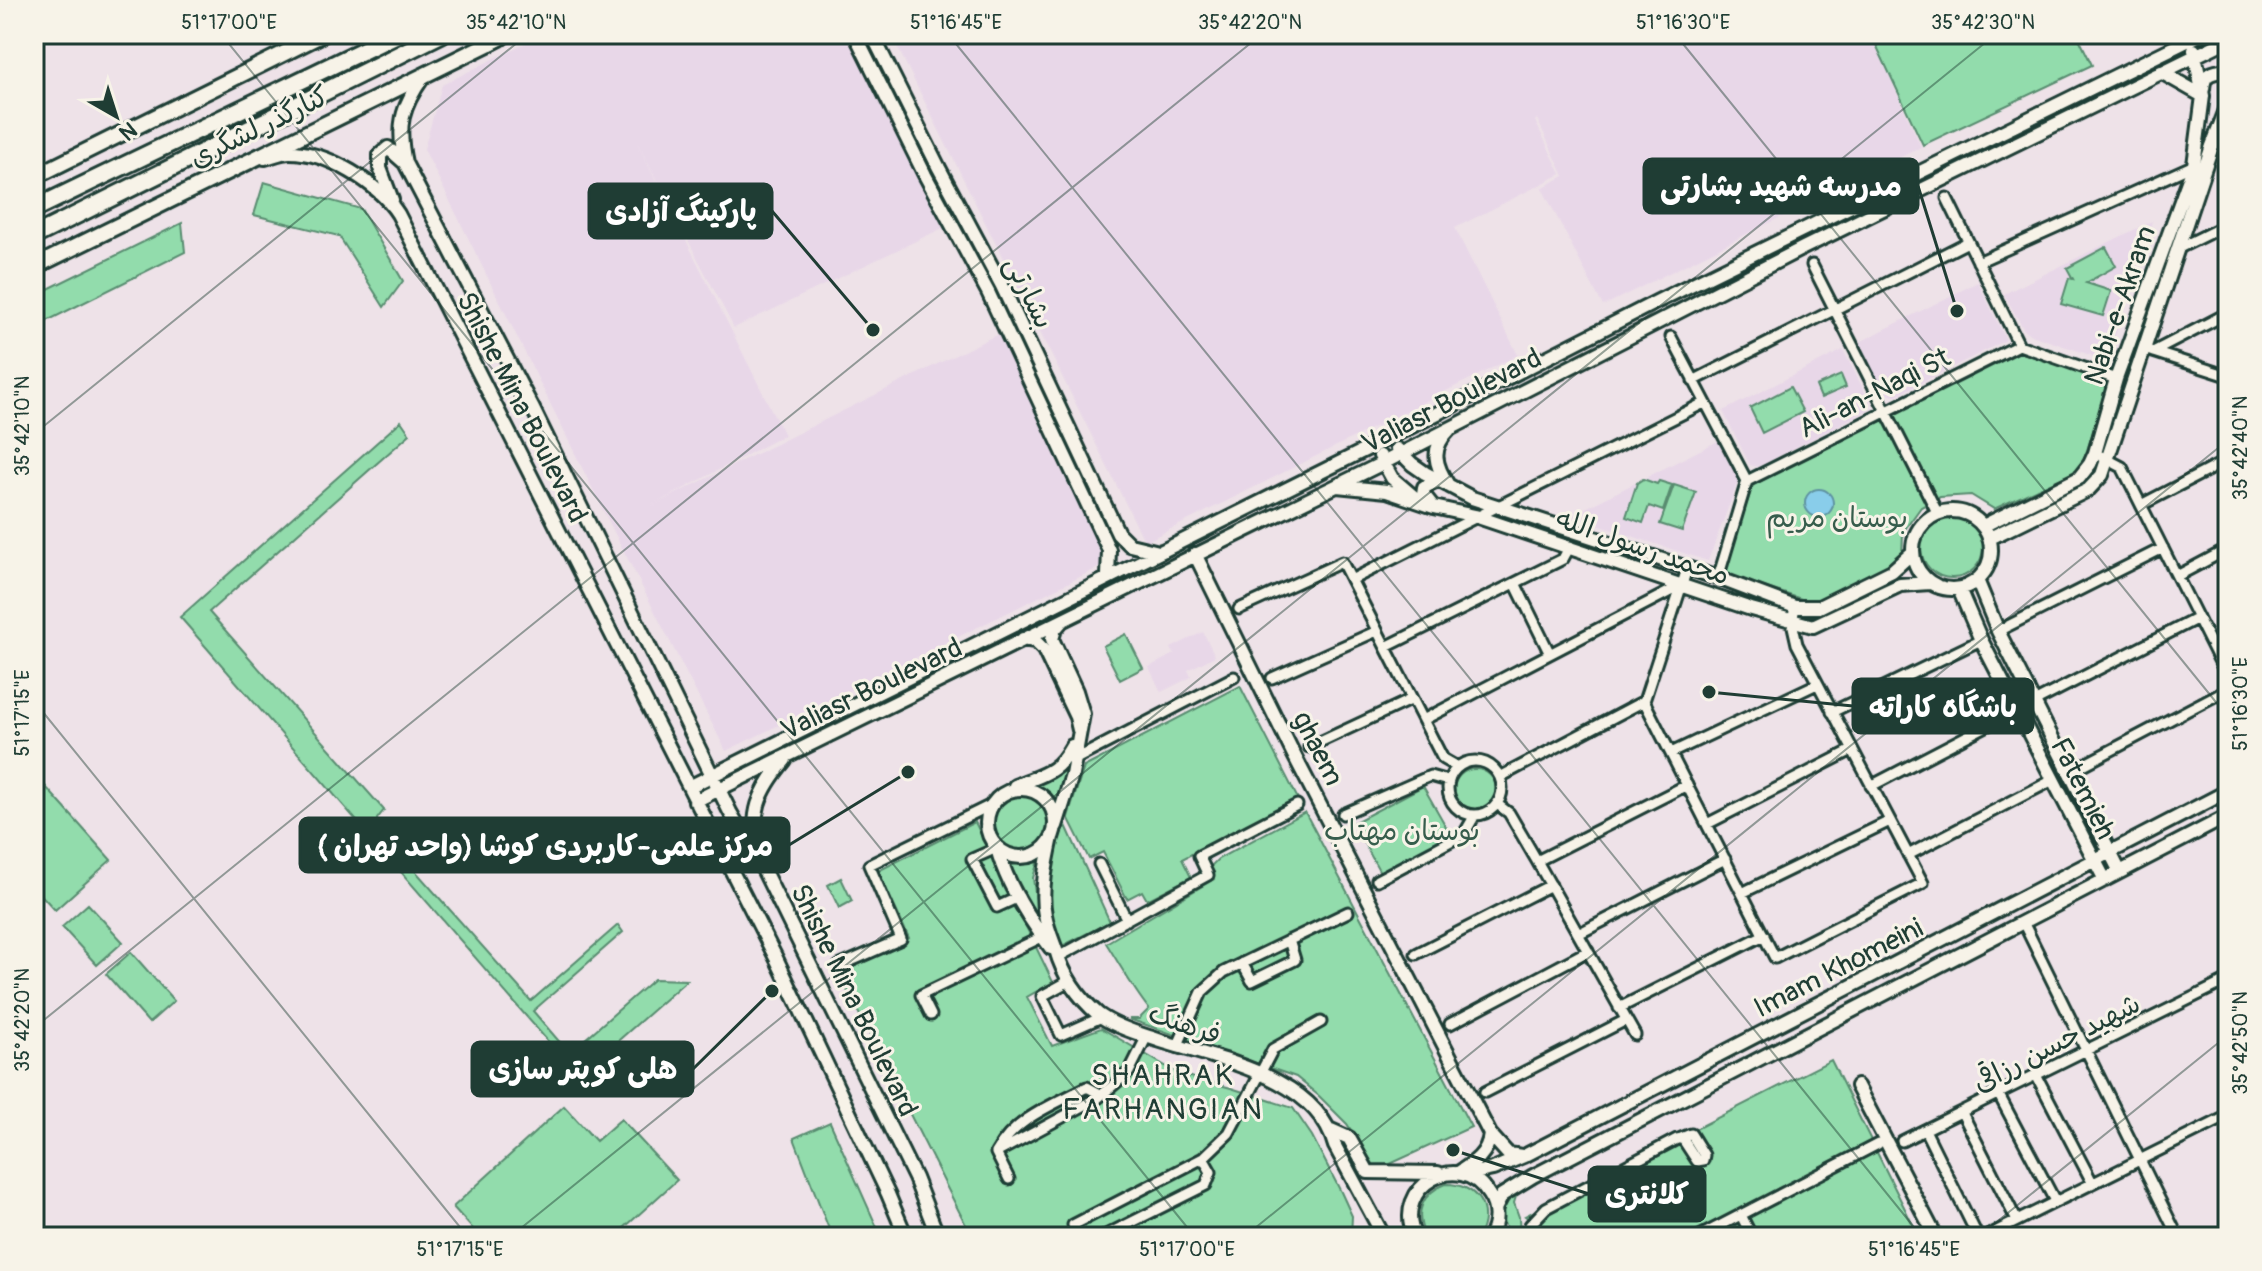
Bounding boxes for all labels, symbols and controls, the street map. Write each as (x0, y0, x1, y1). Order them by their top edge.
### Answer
text: 51°17'00"E (181, 10, 277, 35)
text: 35°42'10"N (466, 10, 566, 35)
text: 51°16'45"E (910, 10, 1002, 35)
text: 35°42'20"N (1198, 10, 1302, 35)
text: 51°16'30"E (1636, 10, 1730, 35)
text: 35°42'30"N (1931, 10, 2035, 35)
north arrow (76, 76, 156, 156)
street label: کنارگذر لشگری (184, 79, 335, 176)
text: N (113, 115, 143, 146)
callout: مدرسه شهید بشارتی (1644, 159, 1918, 213)
text: مدرسه شهید بشارتی (1660, 168, 1902, 205)
callout: پارکینگ آزادی (589, 184, 772, 238)
text: پارکینگ آزادی (605, 192, 757, 230)
street label: Nabi-e-Akram (2077, 221, 2164, 390)
street label: بشارتی (996, 251, 1061, 335)
street label: Shishe Mina Boulevard (448, 286, 595, 529)
street label: Ali-an-Naqi St (1793, 340, 1957, 446)
street label: Valiasr Boulevard (1356, 341, 1548, 462)
text: 35°42'10"N (10, 376, 35, 476)
text: 35°42'40"N (2228, 396, 2253, 500)
street label: محمد رسول الله (1551, 501, 1734, 594)
park label: بوستان مریم (1766, 501, 1908, 539)
street label: Valiasr Boulevard (775, 630, 968, 748)
text: 51°16'30"E (2228, 657, 2253, 751)
text: 51°17'15"E (10, 670, 35, 756)
callout: باشگاه کاراته (1853, 679, 2033, 733)
text: باشگاه کاراته (1869, 688, 2017, 726)
street label: ghaem (1284, 706, 1351, 792)
street label: Fatemieh (2042, 732, 2123, 845)
park label: بوستان مهتاب (1324, 814, 1480, 849)
callout: مرکز علمی-کاربردی کوشا (واحد تهران ) (300, 818, 789, 872)
text: مرکز علمی-کاربردی کوشا (واحد تهران ) (317, 828, 773, 865)
street label: Shishe Mina Boulevard (782, 879, 925, 1123)
street label: Imam Khomeini (1748, 911, 1929, 1026)
text: 35°42'20"N (10, 968, 35, 1072)
street label: شهید حسن رزاقی (1967, 985, 2146, 1101)
text: 35°42'50"N (2228, 991, 2253, 1095)
street label: فرهنگ (1144, 996, 1225, 1053)
callout: هلی کوپتر سازی (472, 1042, 693, 1096)
text: هلی کوپتر سازی (489, 1051, 677, 1088)
district label: SHAHRAK FARHANGIAN (1062, 1057, 1264, 1128)
callout: کلانتری (1589, 1167, 1705, 1221)
text: کلانتری (1605, 1176, 1690, 1213)
text: 51°17'15"E (417, 1237, 503, 1262)
text: 51°17'00"E (1139, 1237, 1235, 1262)
text: 51°16'45"E (1868, 1237, 1960, 1262)

